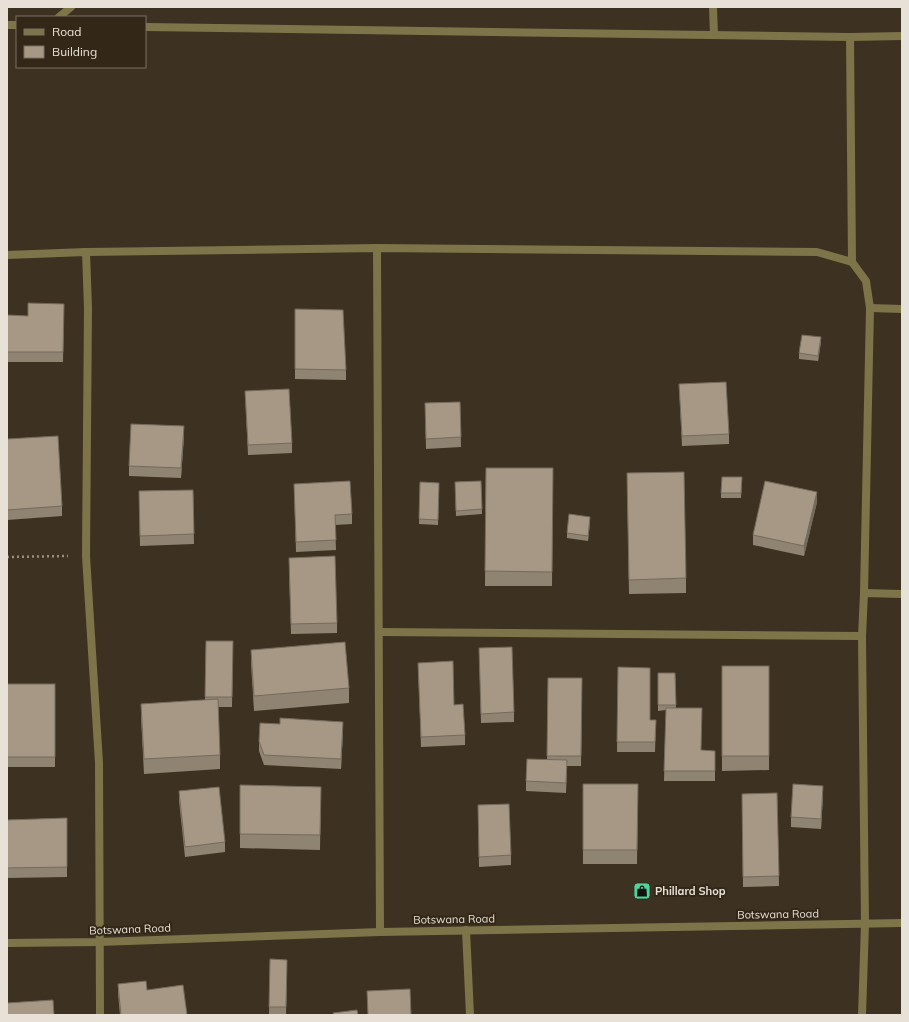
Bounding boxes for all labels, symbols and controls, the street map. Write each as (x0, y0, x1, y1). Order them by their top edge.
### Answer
legend (16, 16, 146, 68)
text: Road (52, 24, 81, 39)
text: Building (52, 44, 97, 59)
shop icon: Phillard Shop (632, 881, 652, 901)
place label: Phillard Shop (655, 884, 726, 898)
street label: Botswana Road (737, 906, 819, 922)
street label: Botswana Road (413, 911, 495, 927)
street label: Botswana Road (89, 921, 171, 937)

